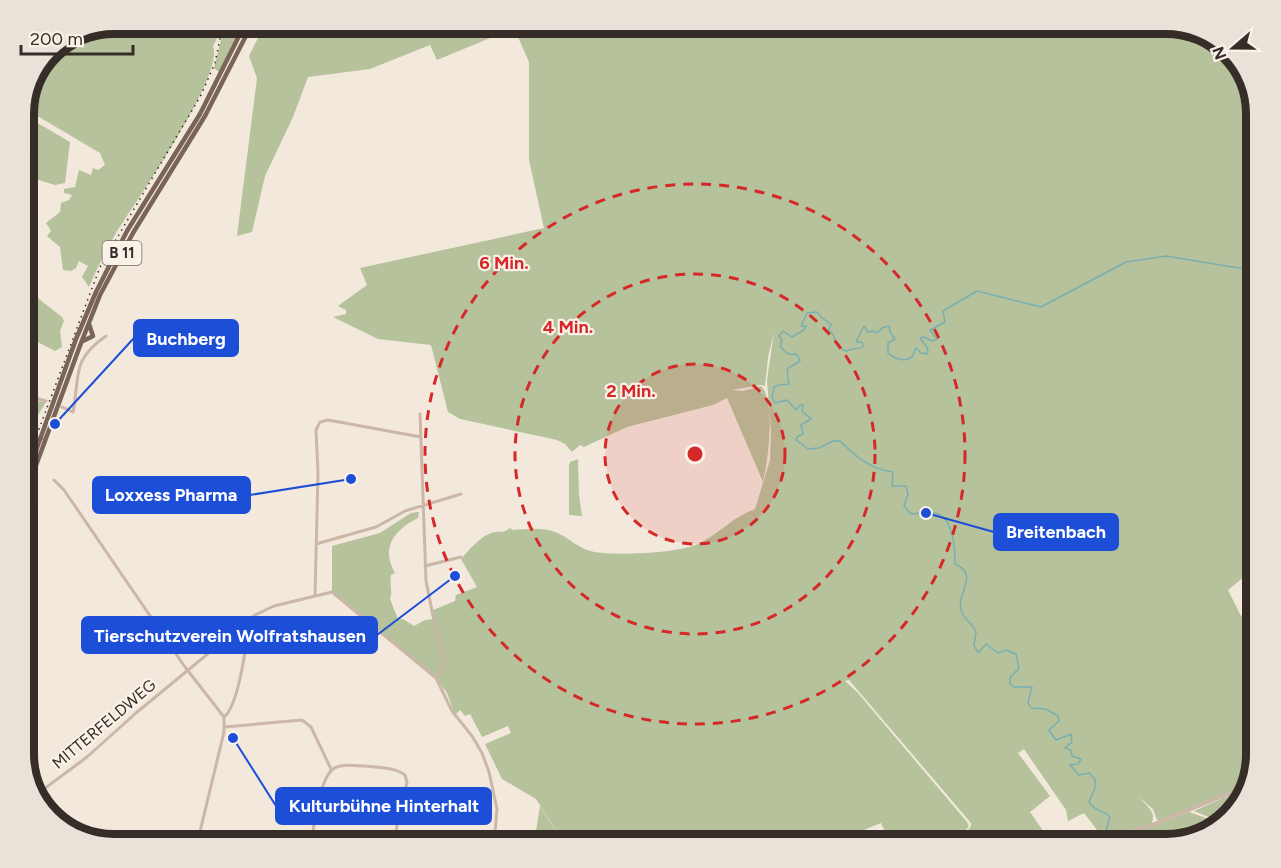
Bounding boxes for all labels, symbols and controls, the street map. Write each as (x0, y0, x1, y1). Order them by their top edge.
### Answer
scale bar (21, 18, 134, 56)
north arrow (1203, 18, 1263, 78)
text: 200 m (30, 28, 83, 50)
text: N (1208, 44, 1230, 62)
road number: B 11 (102, 241, 142, 265)
text: 6 Min. (479, 252, 529, 274)
text: 4 Min. (543, 316, 593, 338)
callout: Buchberg (134, 320, 238, 356)
text: Buchberg (146, 328, 226, 350)
text: 2 Min. (606, 380, 656, 402)
centre of rings (685, 444, 705, 464)
callout: Loxxess Pharma (93, 477, 250, 513)
text: Loxxess Pharma (105, 484, 237, 506)
callout: Breitenbach (994, 514, 1118, 550)
text: Breitenbach (1006, 521, 1106, 543)
callout: Tierschutzverein Wolfratshausen (82, 617, 377, 653)
text: Tierschutzverein Wolfratshausen (94, 625, 366, 647)
street label: MITTERFELDWEG (48, 675, 160, 773)
callout: Kulturbühne Hinterhalt (276, 788, 491, 824)
text: Kulturbühne Hinterhalt (289, 795, 479, 817)

